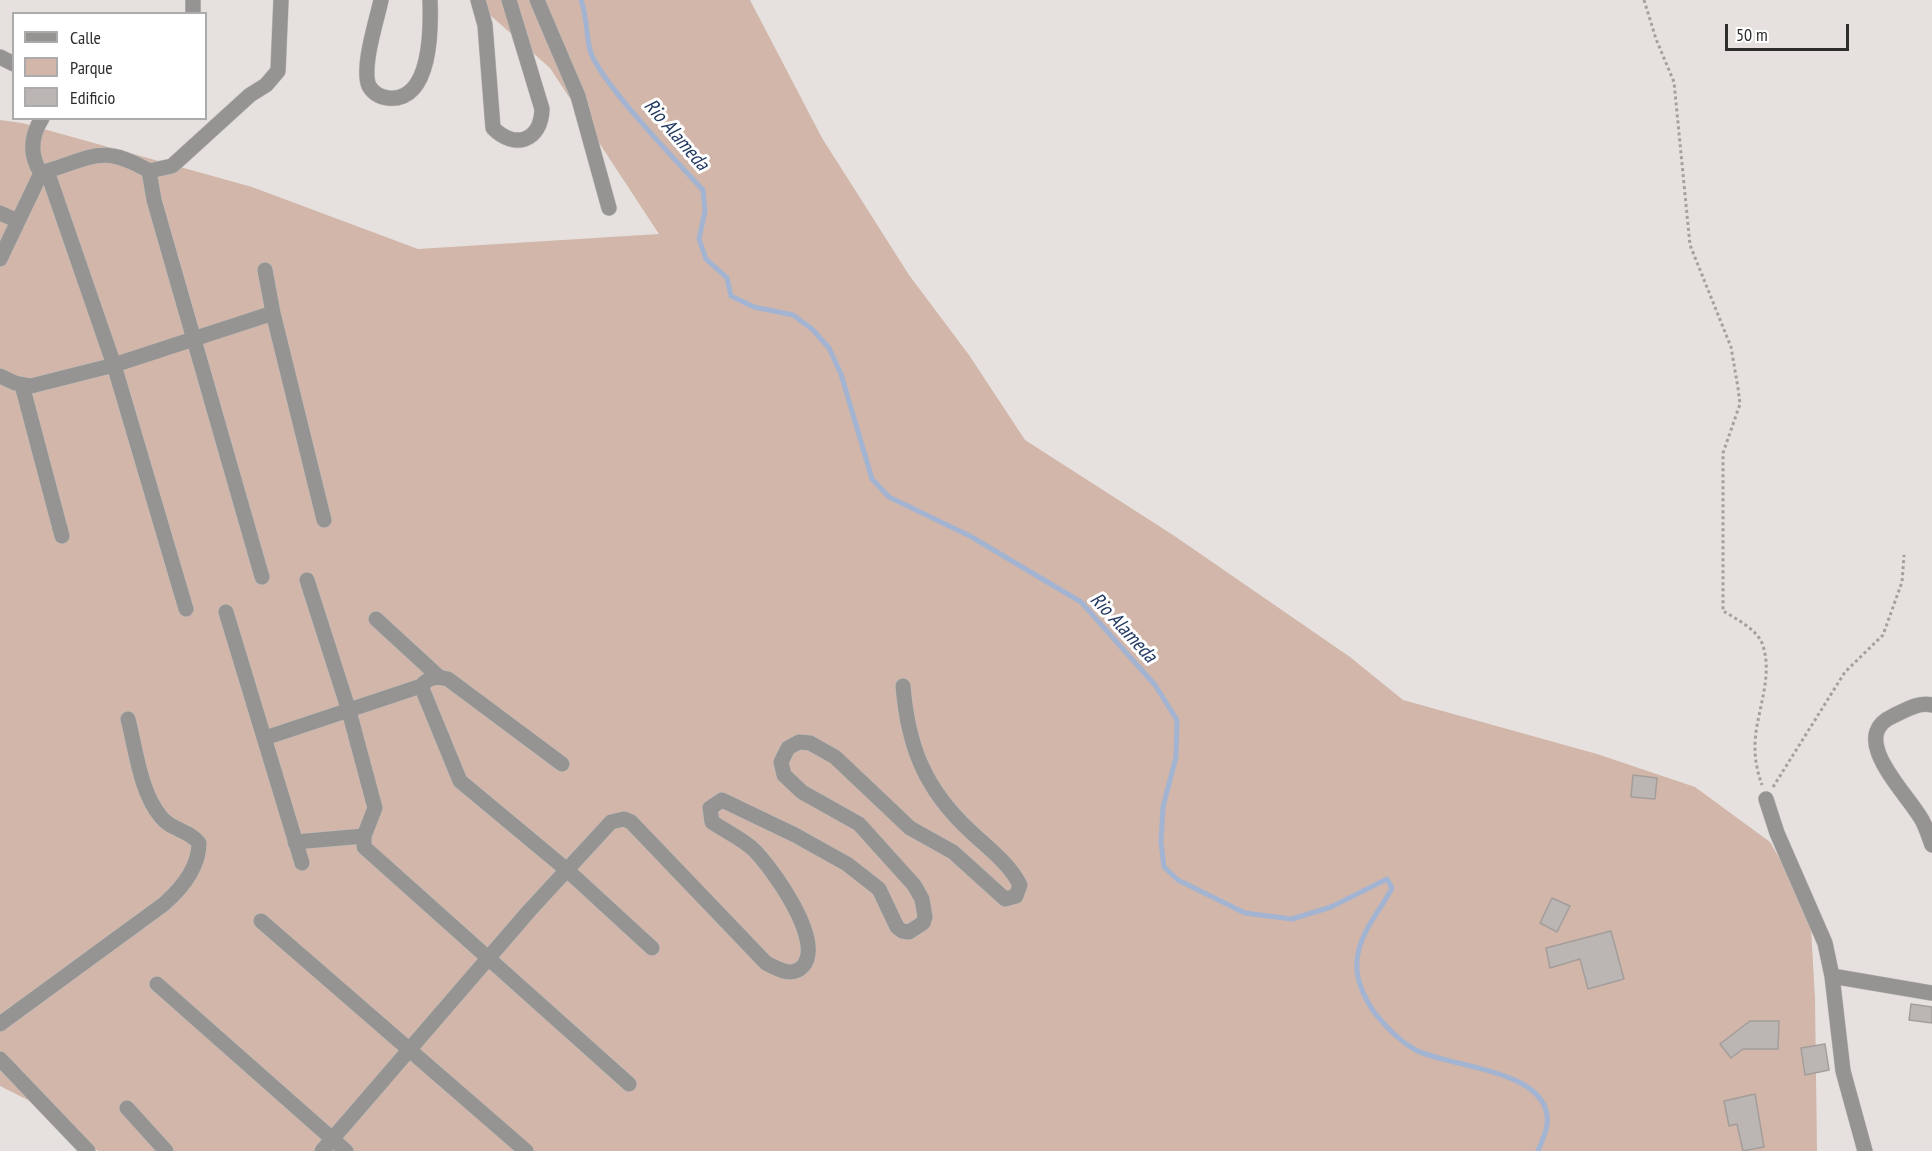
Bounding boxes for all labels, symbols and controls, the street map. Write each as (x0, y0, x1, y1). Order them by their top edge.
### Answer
legend (12, 12, 207, 120)
scale bar (1728, 12, 1852, 50)
text: 50 m (1736, 23, 1768, 46)
text: Calle (70, 26, 101, 49)
text: Parque (70, 56, 113, 79)
text: Edificio (70, 86, 115, 109)
water label: Rio Alameda (638, 94, 714, 176)
water label: Rio Alameda (1085, 588, 1161, 668)

